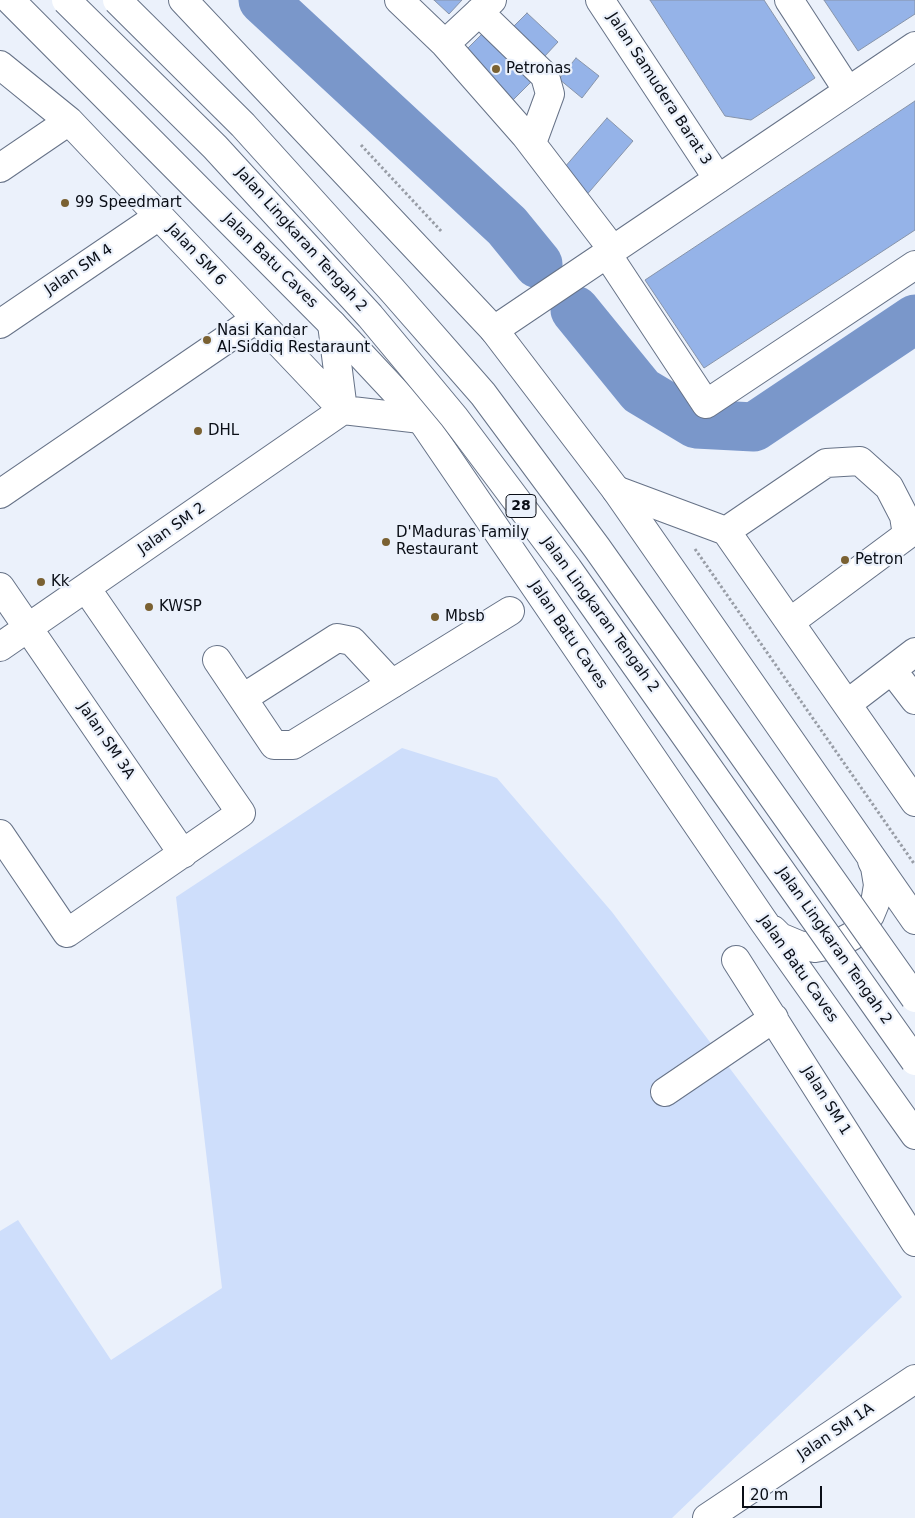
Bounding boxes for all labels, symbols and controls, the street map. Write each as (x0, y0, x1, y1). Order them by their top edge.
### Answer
street label: Jalan Samudera Barat 3 (603, 9, 715, 169)
place label: Petronas (506, 60, 571, 78)
marker: Petronas (490, 63, 502, 75)
street label: Jalan Lingkaran Tengah 2 (231, 164, 371, 316)
place label: 99 Speedmart (75, 194, 182, 212)
marker: 99 Speedmart (59, 197, 71, 209)
street label: Jalan Batu Caves (219, 210, 321, 312)
street label: Jalan SM 6 (163, 220, 229, 290)
street label: Jalan SM 4 (42, 241, 116, 299)
place label: Nasi Kandar Al-Siddiq Restaraunt (217, 322, 370, 357)
marker: Nasi Kandar Al-Siddiq Restaraunt (201, 334, 213, 346)
place label: DHL (208, 422, 239, 440)
marker: DHL (192, 425, 204, 437)
road number: 28 (506, 494, 536, 518)
street label: Jalan SM 2 (135, 499, 209, 559)
place label: D'Maduras Family Restaurant (396, 524, 529, 559)
street label: Jalan Lingkaran Tengah 2 (537, 534, 663, 696)
marker: D'Maduras Family Restaurant (380, 536, 392, 548)
place label: Petron (855, 551, 903, 569)
marker: Petron (839, 554, 851, 566)
place label: Kk (51, 573, 70, 591)
marker: Kk (35, 576, 47, 588)
street label: Jalan Batu Caves (525, 578, 611, 692)
place label: KWSP (159, 598, 202, 616)
marker: KWSP (143, 601, 155, 613)
place label: Mbsb (445, 608, 485, 626)
marker: Mbsb (429, 611, 441, 623)
street label: Jalan SM 3A (74, 699, 138, 783)
street label: Jalan Lingkaran Tengah 2 (773, 864, 895, 1028)
street label: Jalan Batu Caves (754, 912, 842, 1026)
street label: Jalan SM 1 (798, 1063, 854, 1139)
street label: Jalan SM 1A (794, 1400, 878, 1464)
scale bar (745, 1476, 825, 1508)
text: 20 m (750, 1486, 788, 1504)

